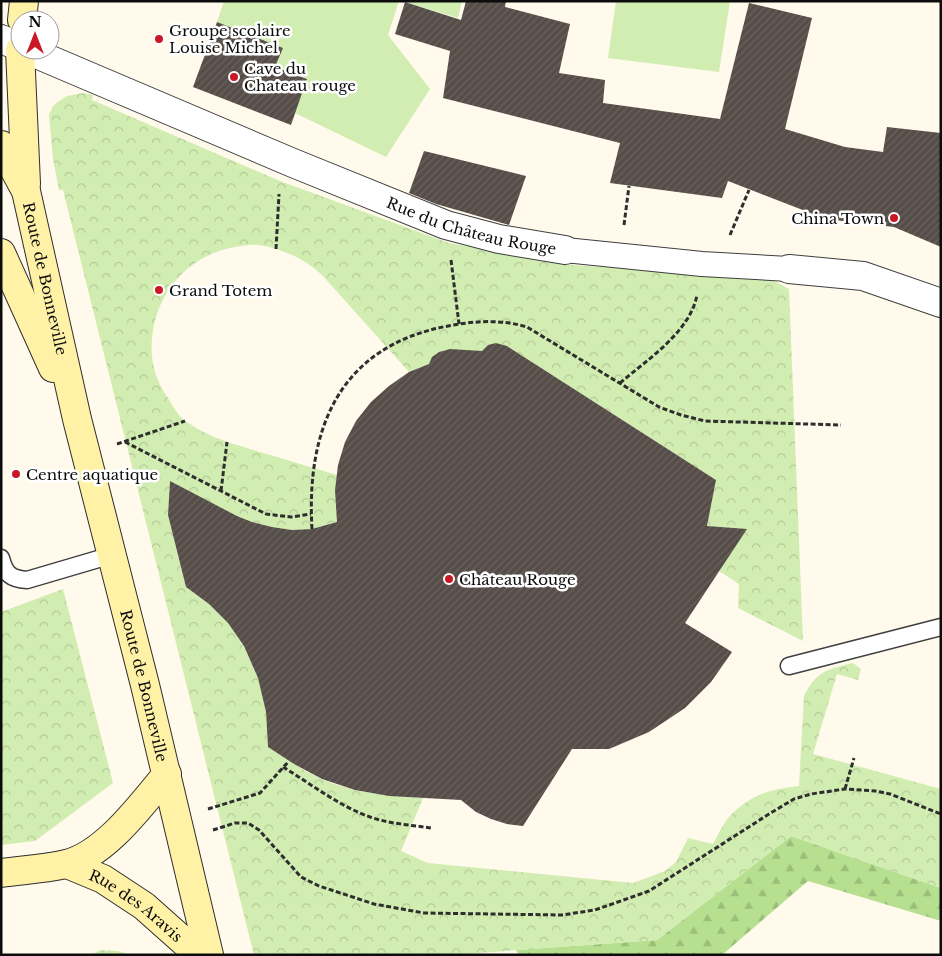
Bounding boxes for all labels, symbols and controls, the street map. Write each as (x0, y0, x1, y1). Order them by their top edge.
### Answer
north arrow (10, 10, 60, 60)
text: N (28, 13, 42, 31)
place label: Groupe scolaire Louise Michel (169, 21, 291, 57)
marker: Groupe scolaire Louise Michel (153, 33, 165, 45)
place label: Cave du Chateau rouge (244, 59, 356, 95)
marker: Cave du Chateau rouge (228, 71, 240, 83)
street label: Rue du Château Rouge (384, 192, 558, 258)
street label: Route de Bonneville (19, 200, 72, 357)
place label: China Town (791, 209, 884, 228)
marker: China Town (888, 212, 900, 224)
place label: Grand Totem (169, 281, 272, 300)
marker: Grand Totem (153, 284, 165, 296)
place label: Centre aquatique (26, 465, 158, 484)
marker: Centre aquatique (10, 468, 22, 480)
place label: Château Rouge (459, 570, 576, 589)
marker: Château Rouge (443, 573, 455, 585)
street label: Route de Bonneville (117, 607, 172, 764)
street label: Rue des Aravis (86, 865, 187, 946)

